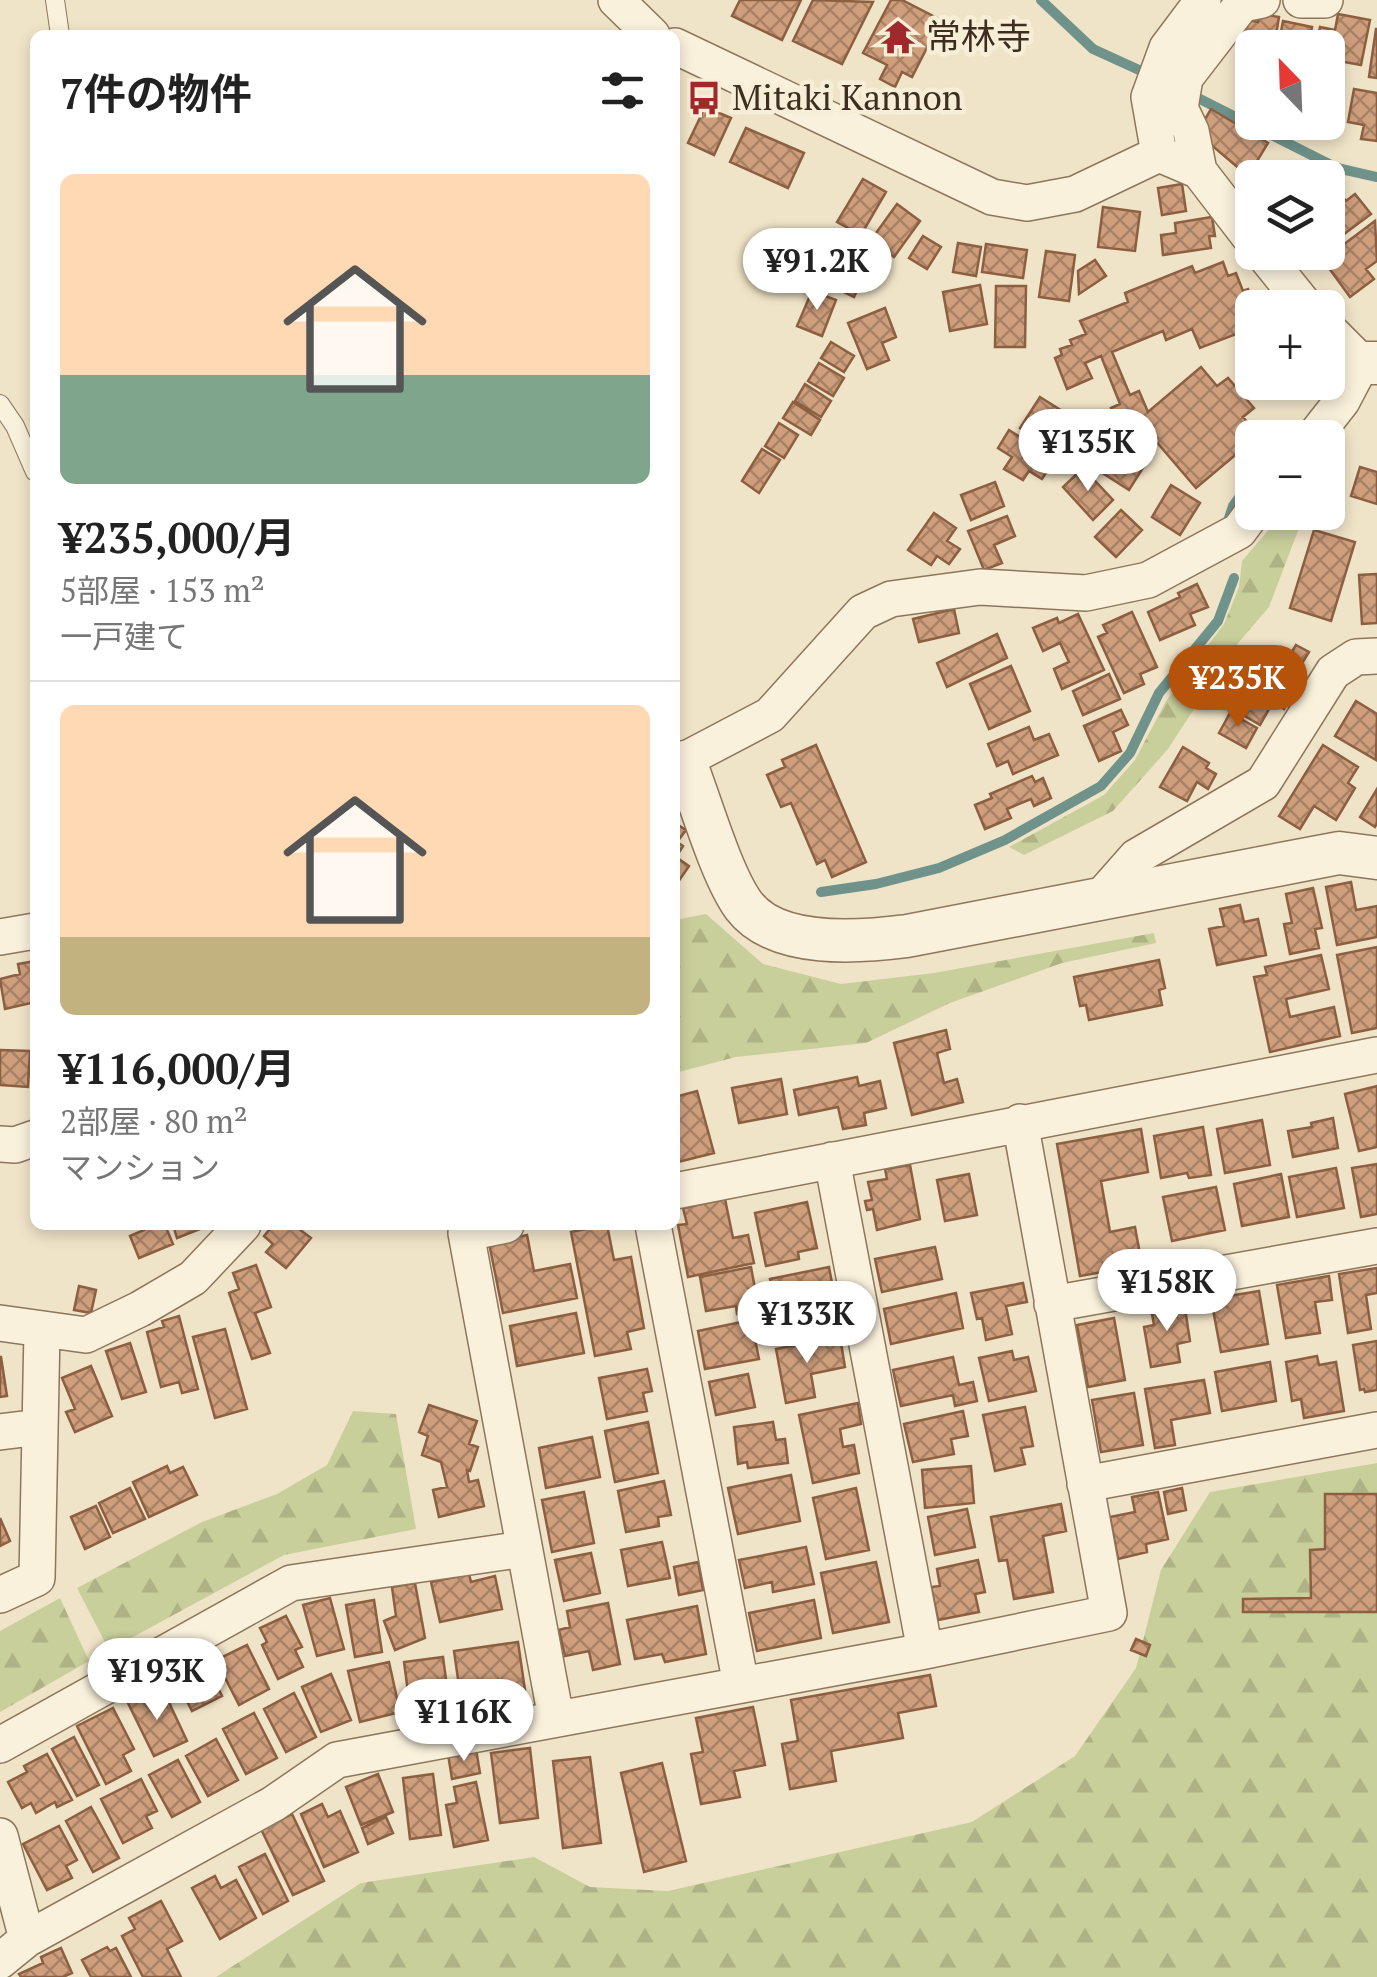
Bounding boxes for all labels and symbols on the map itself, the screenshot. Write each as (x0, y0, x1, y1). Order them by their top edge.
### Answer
place label: 常林寺 (926, 13, 1031, 59)
temple icon: 常林寺 (879, 18, 917, 56)
north arrow (1235, 30, 1345, 140)
place label: Mitaki Kannon (732, 74, 963, 120)
bus stop icon: Mitaki Kannon (685, 79, 723, 117)
pin: ¥91.2K (736, 228, 898, 313)
pin: ¥135K (1018, 409, 1158, 494)
pin: ¥235K (1168, 645, 1308, 730)
pin: ¥158K (1097, 1249, 1237, 1334)
pin: ¥133K (737, 1281, 877, 1366)
pin: ¥193K (87, 1638, 227, 1723)
pin: ¥116K (394, 1679, 534, 1764)

